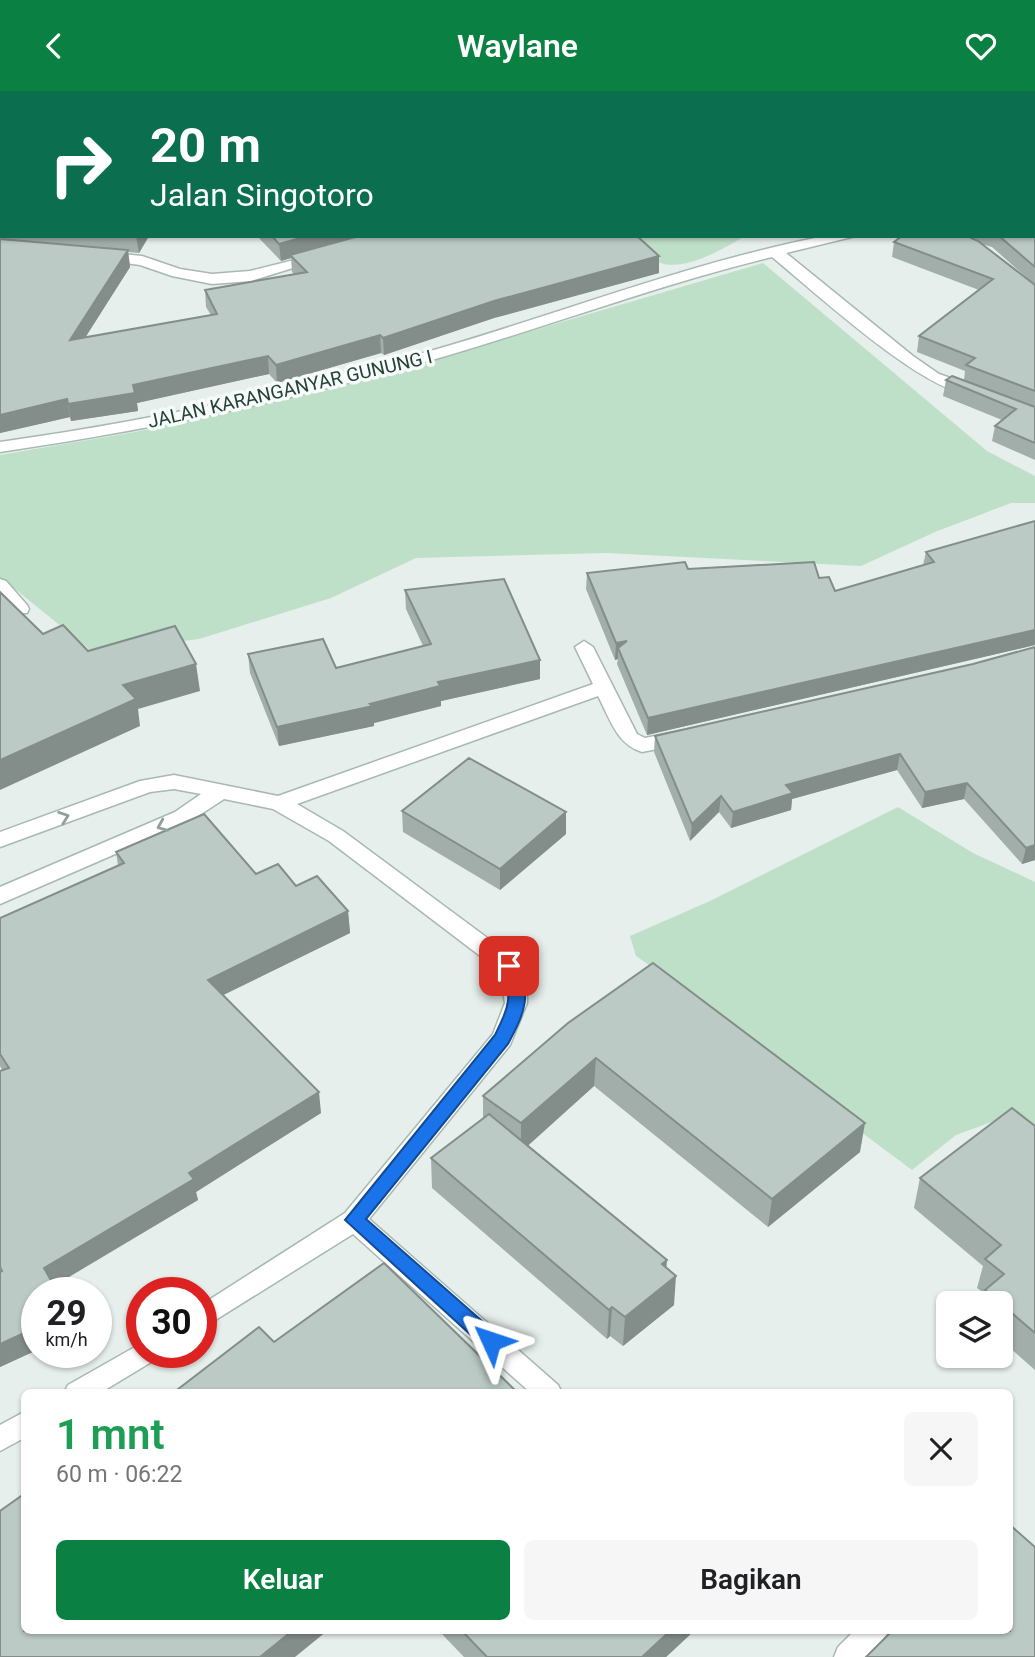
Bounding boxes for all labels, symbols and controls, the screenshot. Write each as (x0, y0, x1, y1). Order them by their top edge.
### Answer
icon: back (35, 27, 73, 65)
text: Waylane (457, 27, 578, 65)
icon: heart (962, 27, 1000, 65)
text: 20 m (150, 117, 261, 174)
icon: right (35, 119, 126, 210)
text: Jalan Singotoro (150, 176, 374, 214)
street label: JALAN KARANGANYAR GUNUNG I (146, 345, 434, 433)
one-way arrow (58, 811, 70, 825)
one-way arrow (157, 817, 169, 831)
pin (479, 936, 539, 996)
icon: arrive (490, 947, 528, 985)
speed limit sign: 30 (126, 1277, 217, 1368)
map controls (936, 1291, 1013, 1368)
button: layers (936, 1291, 1013, 1368)
text: 29 (46, 1293, 87, 1334)
position arrow (454, 1304, 528, 1378)
text: km/h (45, 1329, 88, 1350)
text: 1 mnt (56, 1410, 165, 1459)
button: close (904, 1412, 978, 1486)
text: 60 m · 06:22 (56, 1461, 182, 1488)
button: Keluar (56, 1540, 510, 1620)
button: Bagikan (524, 1540, 978, 1620)

